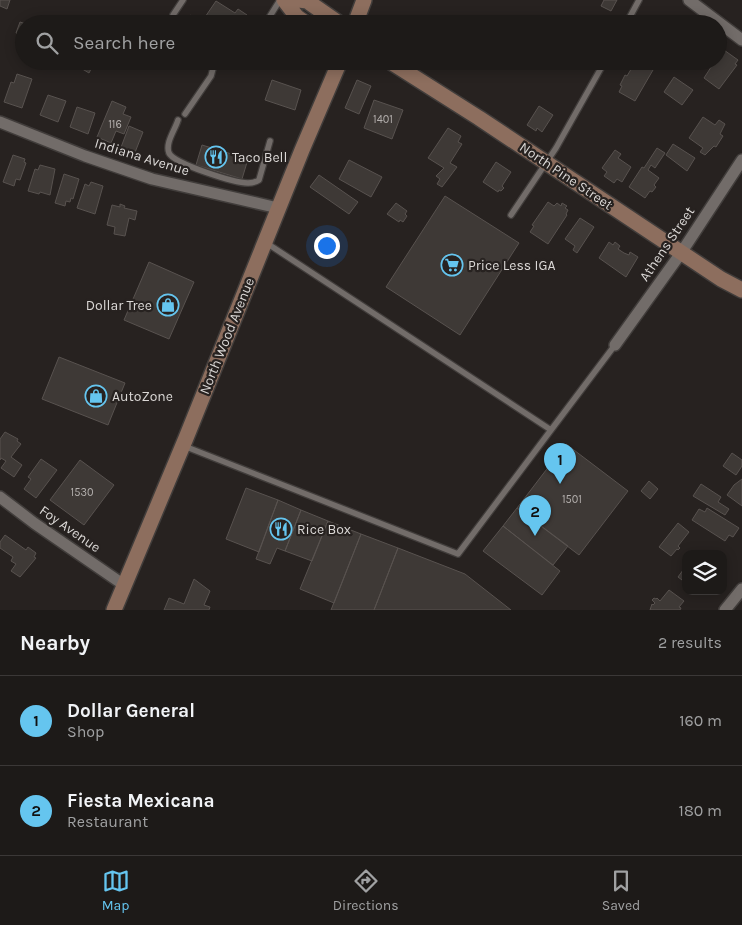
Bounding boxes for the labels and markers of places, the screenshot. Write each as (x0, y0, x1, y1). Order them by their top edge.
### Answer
restaurant icon: Taco Bell (204, 145, 228, 169)
place label: Taco Bell (232, 149, 287, 166)
supermarket icon: Price Less IGA (440, 253, 464, 277)
place label: Price Less IGA (468, 257, 555, 274)
shop icon: Dollar Tree (156, 293, 180, 317)
place label: Dollar Tree (86, 297, 152, 314)
shop icon: AutoZone (84, 384, 108, 408)
place label: AutoZone (112, 388, 173, 405)
pin: 1 (544, 443, 576, 484)
pin: 2 (519, 495, 551, 536)
restaurant icon: Rice Box (269, 517, 293, 541)
place label: Rice Box (297, 521, 351, 538)

